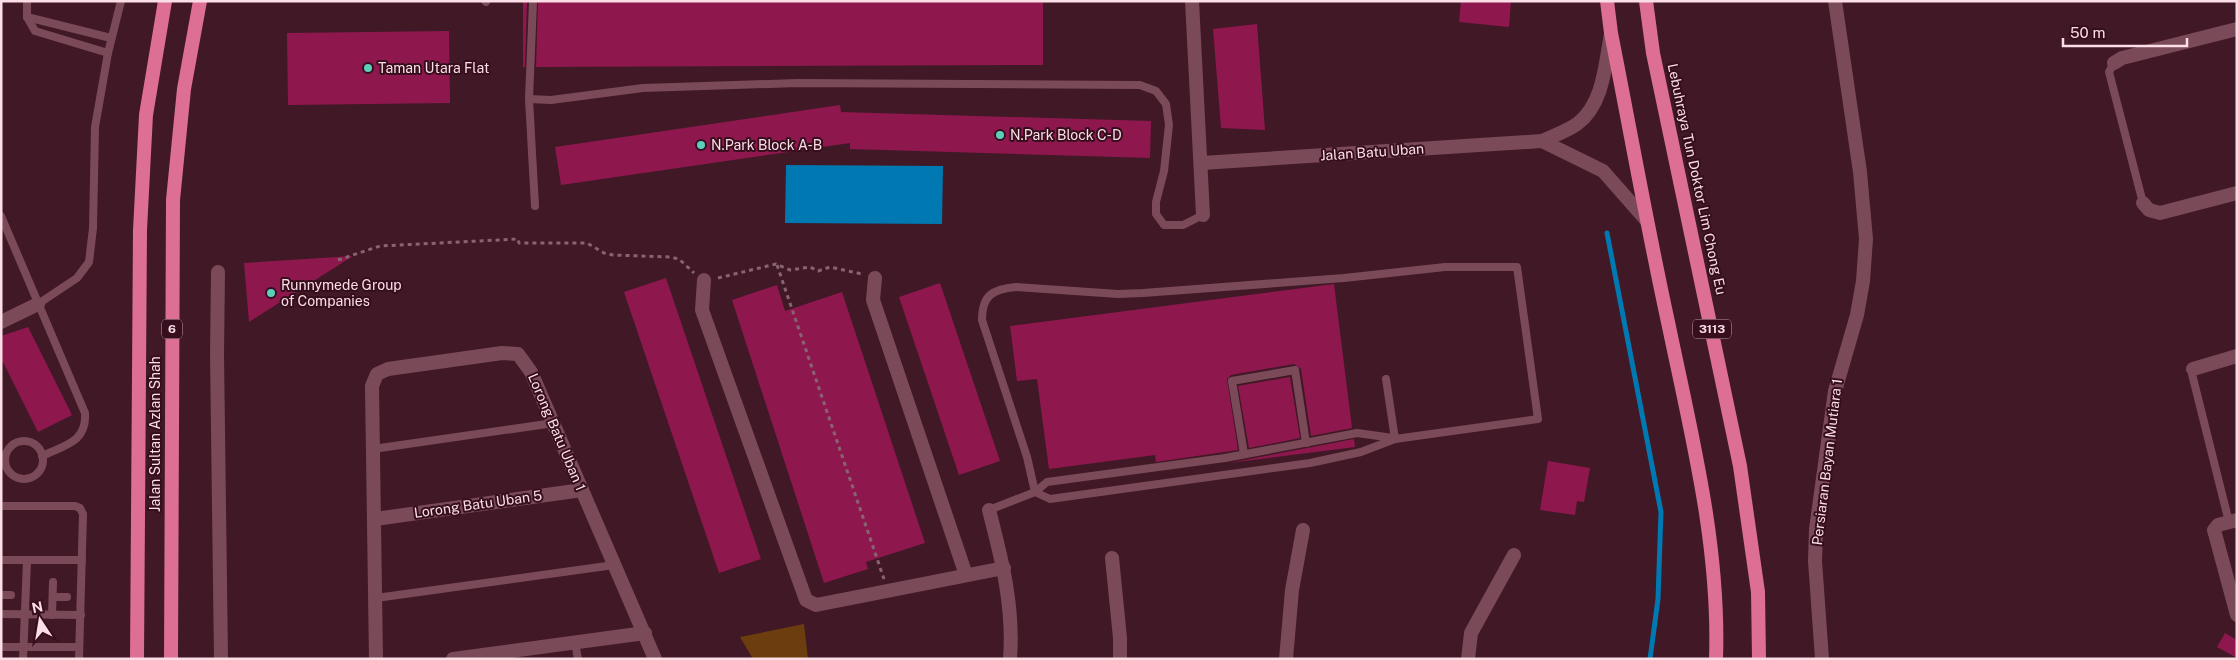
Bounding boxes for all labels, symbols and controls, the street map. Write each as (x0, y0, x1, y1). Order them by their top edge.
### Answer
scale bar (2063, 15, 2187, 47)
text: 50 m (2070, 24, 2105, 41)
place label: Taman Utara Flat (378, 60, 489, 76)
marker: Taman Utara Flat (362, 62, 374, 74)
street label: Lebuhraya Tun Doktor Lim Chong Eu (1665, 62, 1729, 296)
place label: N.Park Block C-D (1010, 127, 1122, 143)
marker: N.Park Block C-D (994, 129, 1006, 141)
place label: N.Park Block A-B (711, 137, 822, 153)
marker: N.Park Block A-B (695, 139, 707, 151)
street label: Jalan Batu Uban (1319, 140, 1425, 164)
place label: Runnymede Group of Companies (281, 277, 402, 309)
marker: Runnymede Group of Companies (265, 287, 277, 299)
road number: 6 (162, 320, 182, 338)
road number: 3113 (1693, 320, 1731, 338)
street label: Jalan Sultan Azlan Shah (147, 356, 163, 512)
street label: Lorong Batu Uban 1 (525, 371, 589, 493)
street label: Persiaran Bayan Mutiara 1 (1809, 378, 1845, 546)
street label: Lorong Batu Uban 5 (413, 487, 543, 521)
north arrow (15, 595, 65, 645)
text: N (30, 598, 44, 616)

